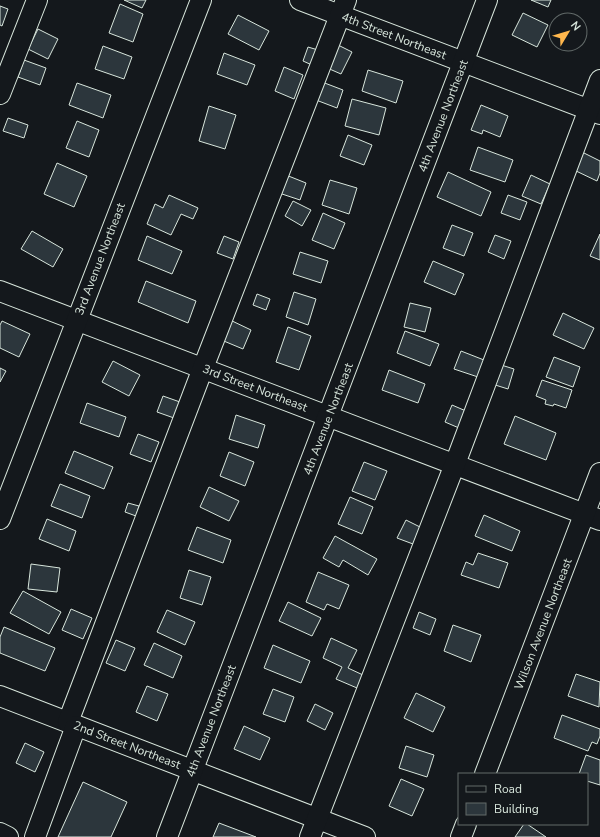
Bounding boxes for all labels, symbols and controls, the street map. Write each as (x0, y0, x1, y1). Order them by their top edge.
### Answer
street label: 4th Street Northeast (339, 9, 449, 64)
north arrow (548, 12, 588, 52)
text: N (567, 18, 584, 34)
street label: 4th Avenue Northeast (414, 57, 472, 174)
street label: 3rd Avenue Northeast (71, 200, 129, 318)
street label: 4th Avenue Northeast (299, 360, 357, 477)
street label: 3rd Street Northeast (200, 361, 310, 416)
street label: Wilson Avenue Northeast (511, 555, 576, 692)
street label: 4th Avenue Northeast (182, 662, 240, 779)
street label: 2nd Street Northeast (71, 717, 184, 773)
legend (458, 773, 588, 825)
text: Road (494, 781, 522, 797)
text: Building (494, 801, 539, 817)

